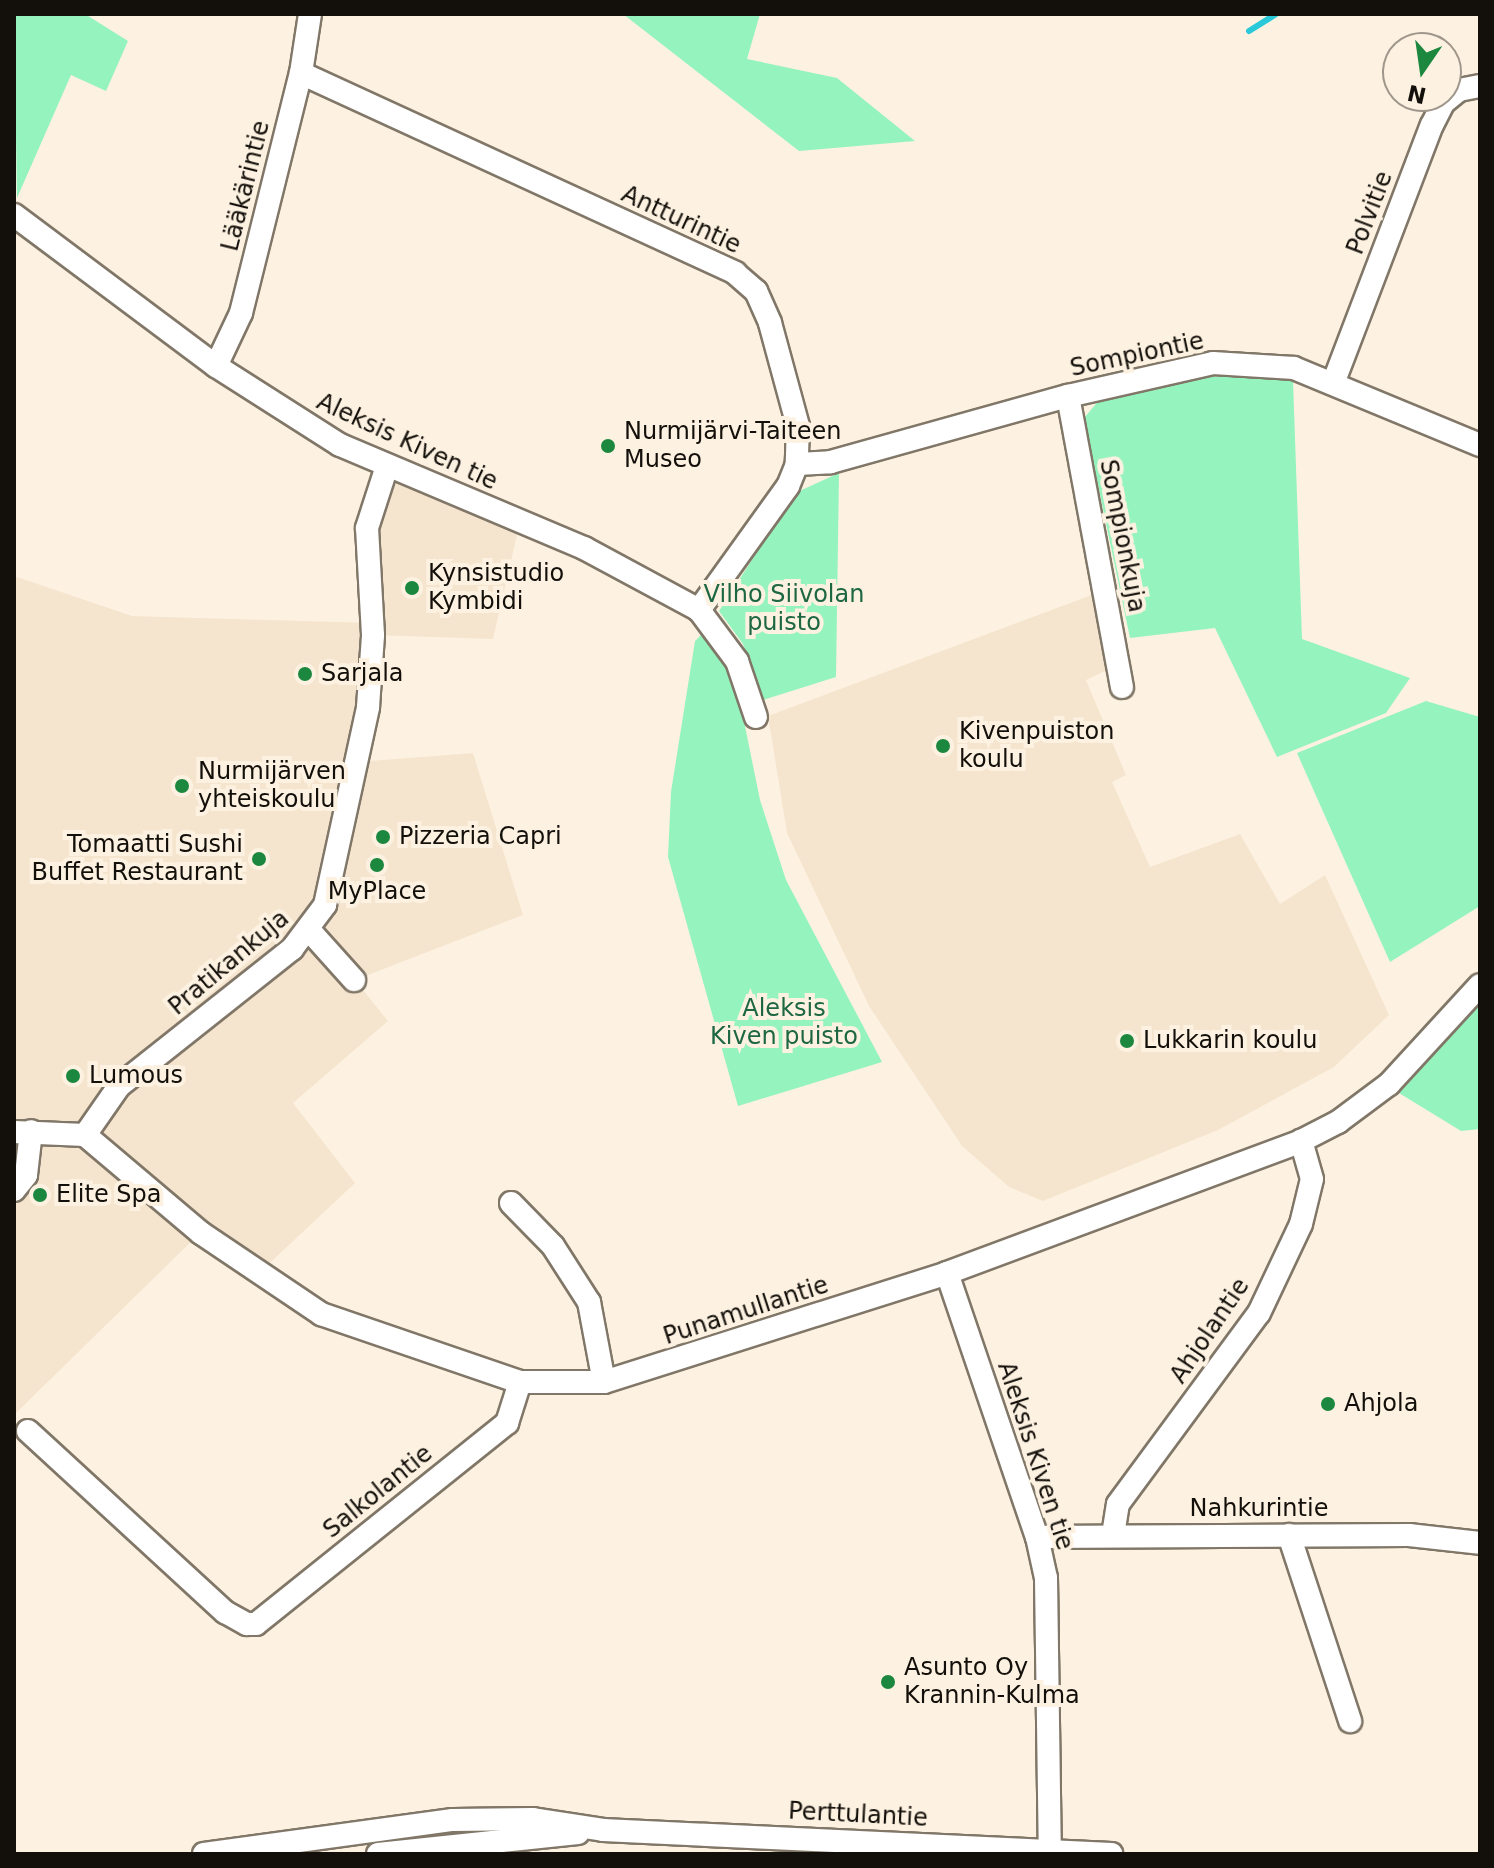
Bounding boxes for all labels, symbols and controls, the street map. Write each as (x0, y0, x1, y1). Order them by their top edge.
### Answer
north arrow (1382, 32, 1462, 112)
text: N (1405, 80, 1429, 108)
street label: Lääkärintie (216, 118, 276, 254)
street label: Polvitie (1341, 167, 1399, 259)
street label: Antturintie (617, 180, 745, 260)
street label: Sompiontie (1068, 327, 1206, 383)
street label: Aleksis Kiven tie (312, 388, 502, 496)
place label: Nurmijärvi-Taiteen Museo (624, 418, 841, 474)
marker: Nurmijärvi-Taiteen Museo (599, 437, 617, 455)
street label: Sompionkuja (1093, 457, 1151, 615)
place label: Kynsistudio Kymbidi (428, 560, 564, 616)
marker: Kynsistudio Kymbidi (403, 579, 421, 597)
park label: Vilho Siivolan puisto (704, 581, 864, 637)
place label: Sarjala (321, 660, 404, 688)
marker: Sarjala (296, 665, 314, 683)
place label: Kivenpuiston koulu (959, 718, 1115, 774)
marker: Kivenpuiston koulu (934, 737, 952, 755)
place label: Nurmijärven yhteiskoulu (198, 758, 346, 814)
marker: Nurmijärven yhteiskoulu (173, 777, 191, 795)
place label: Pizzeria Capri (399, 823, 562, 851)
marker: Pizzeria Capri (374, 828, 392, 846)
place label: Tomaatti Sushi Buffet Restaurant (32, 831, 243, 887)
marker: Tomaatti Sushi Buffet Restaurant (250, 850, 268, 868)
marker: MyPlace (368, 856, 386, 874)
place label: MyPlace (328, 878, 426, 906)
street label: Pratikankuja (163, 904, 295, 1022)
park label: Aleksis Kiven puisto (710, 995, 858, 1051)
place label: Lukkarin koulu (1143, 1027, 1317, 1055)
marker: Lukkarin koulu (1118, 1032, 1136, 1050)
place label: Lumous (89, 1062, 183, 1090)
marker: Lumous (64, 1067, 82, 1085)
place label: Elite Spa (56, 1181, 161, 1209)
marker: Elite Spa (31, 1186, 49, 1204)
street label: Punamullantie (660, 1271, 832, 1351)
street label: Ahjolantie (1164, 1273, 1256, 1389)
street label: Aleksis Kiven tie (991, 1358, 1079, 1554)
place label: Ahjola (1344, 1390, 1418, 1418)
marker: Ahjola (1319, 1395, 1337, 1413)
street label: Salkolantie (318, 1439, 438, 1545)
street label: Nahkurintie (1190, 1495, 1328, 1523)
place label: Asunto Oy Krannin-Kulma (904, 1654, 1080, 1710)
marker: Asunto Oy Krannin-Kulma (879, 1673, 897, 1691)
street label: Perttulantie (787, 1797, 929, 1833)

